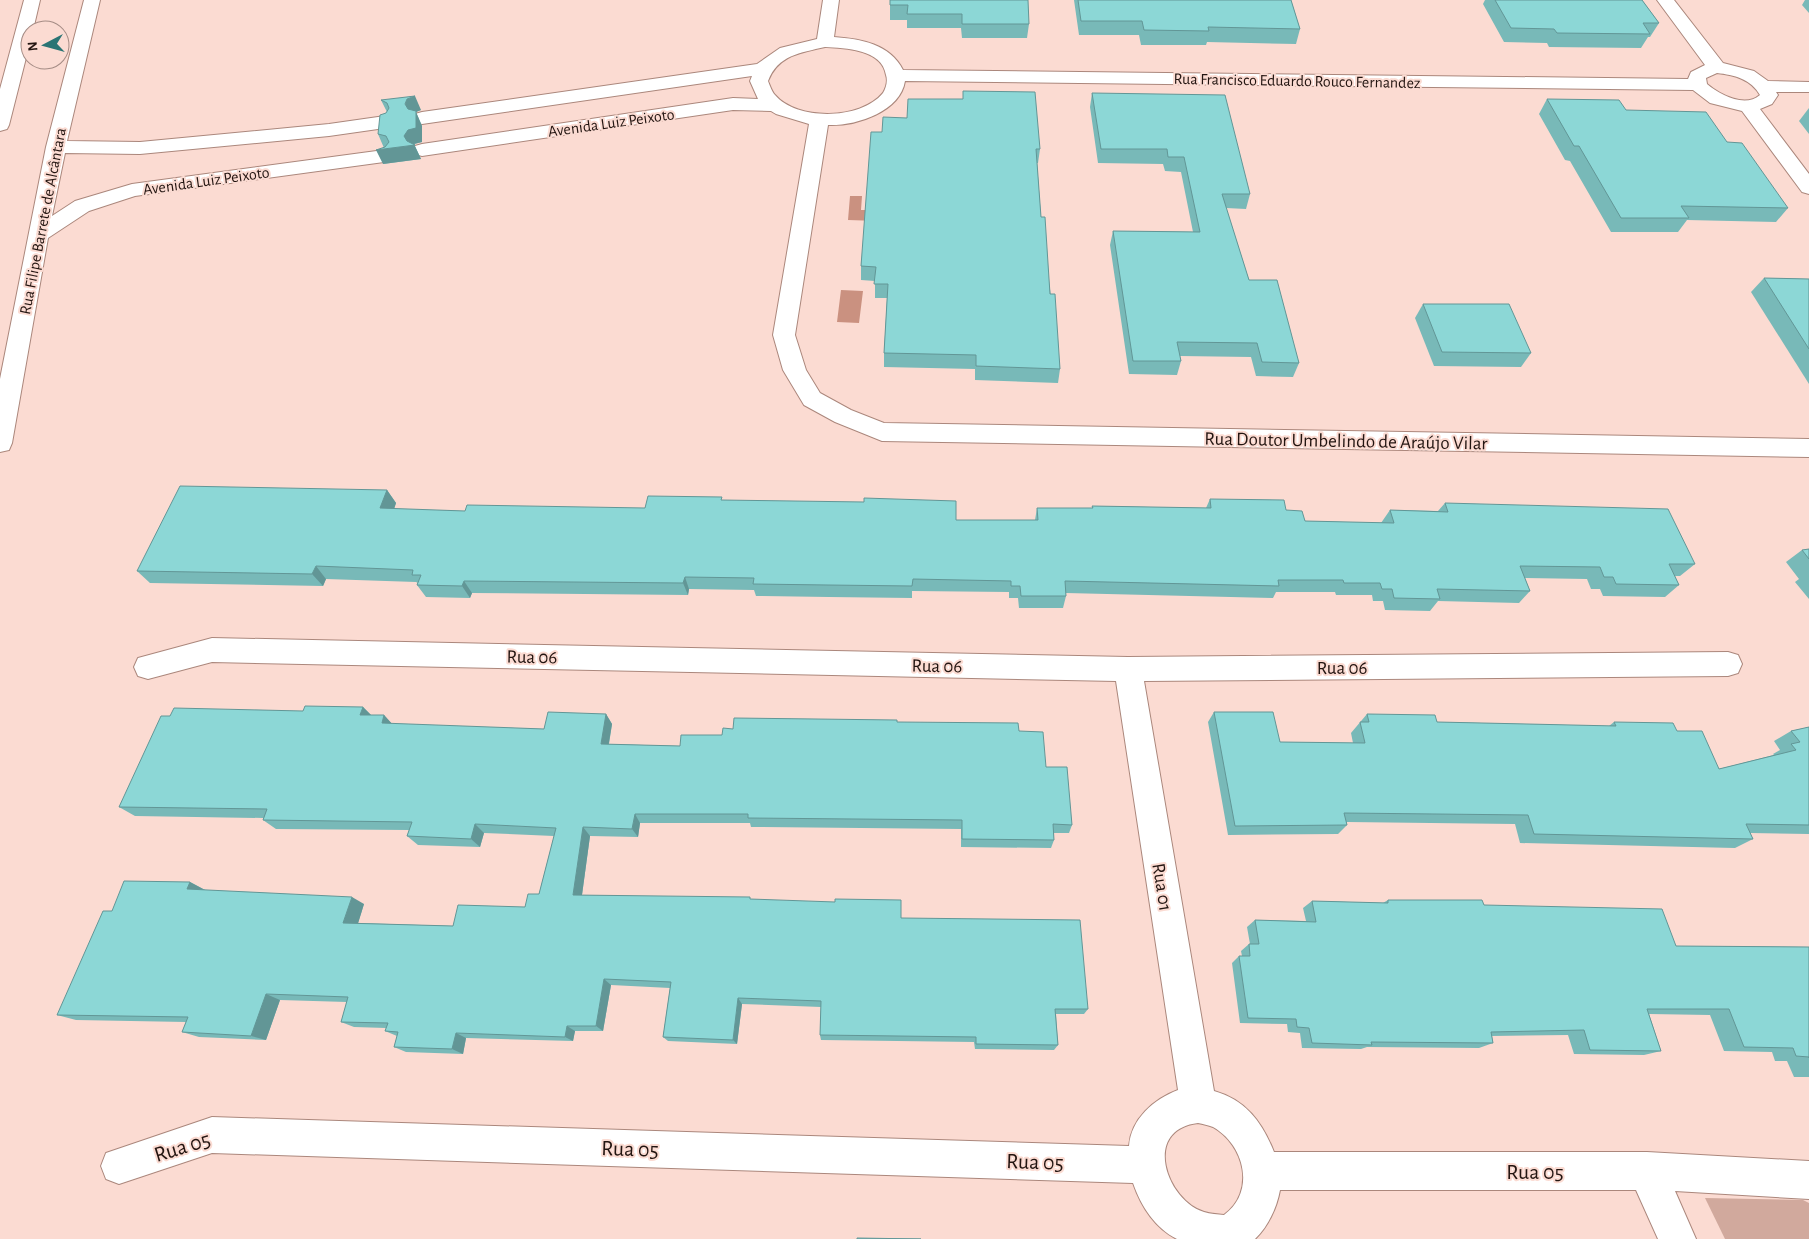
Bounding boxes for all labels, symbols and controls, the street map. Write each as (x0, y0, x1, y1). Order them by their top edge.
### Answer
north arrow (20, 20, 70, 70)
text: N (26, 41, 41, 52)
street label: Rua Francisco Eduardo Rouco Fernandez (1173, 71, 1421, 91)
street label: Avenida Luiz Peixoto (547, 106, 675, 140)
street label: Rua Filipe Barrete de Alcântara (17, 127, 69, 316)
street label: Avenida Luiz Peixoto (142, 164, 270, 198)
street label: Rua Doutor Umbelindo de Araújo Vilar (1204, 430, 1488, 453)
street label: Rua 06 (506, 648, 558, 667)
street label: Rua 06 (911, 657, 963, 676)
street label: Rua 06 (1317, 659, 1367, 678)
street label: Rua 01 (1148, 862, 1175, 913)
street label: Rua 05 (152, 1128, 213, 1166)
street label: Rua 05 (601, 1137, 659, 1161)
street label: Rua 05 (1006, 1150, 1064, 1174)
street label: Rua 05 (1506, 1161, 1564, 1183)

